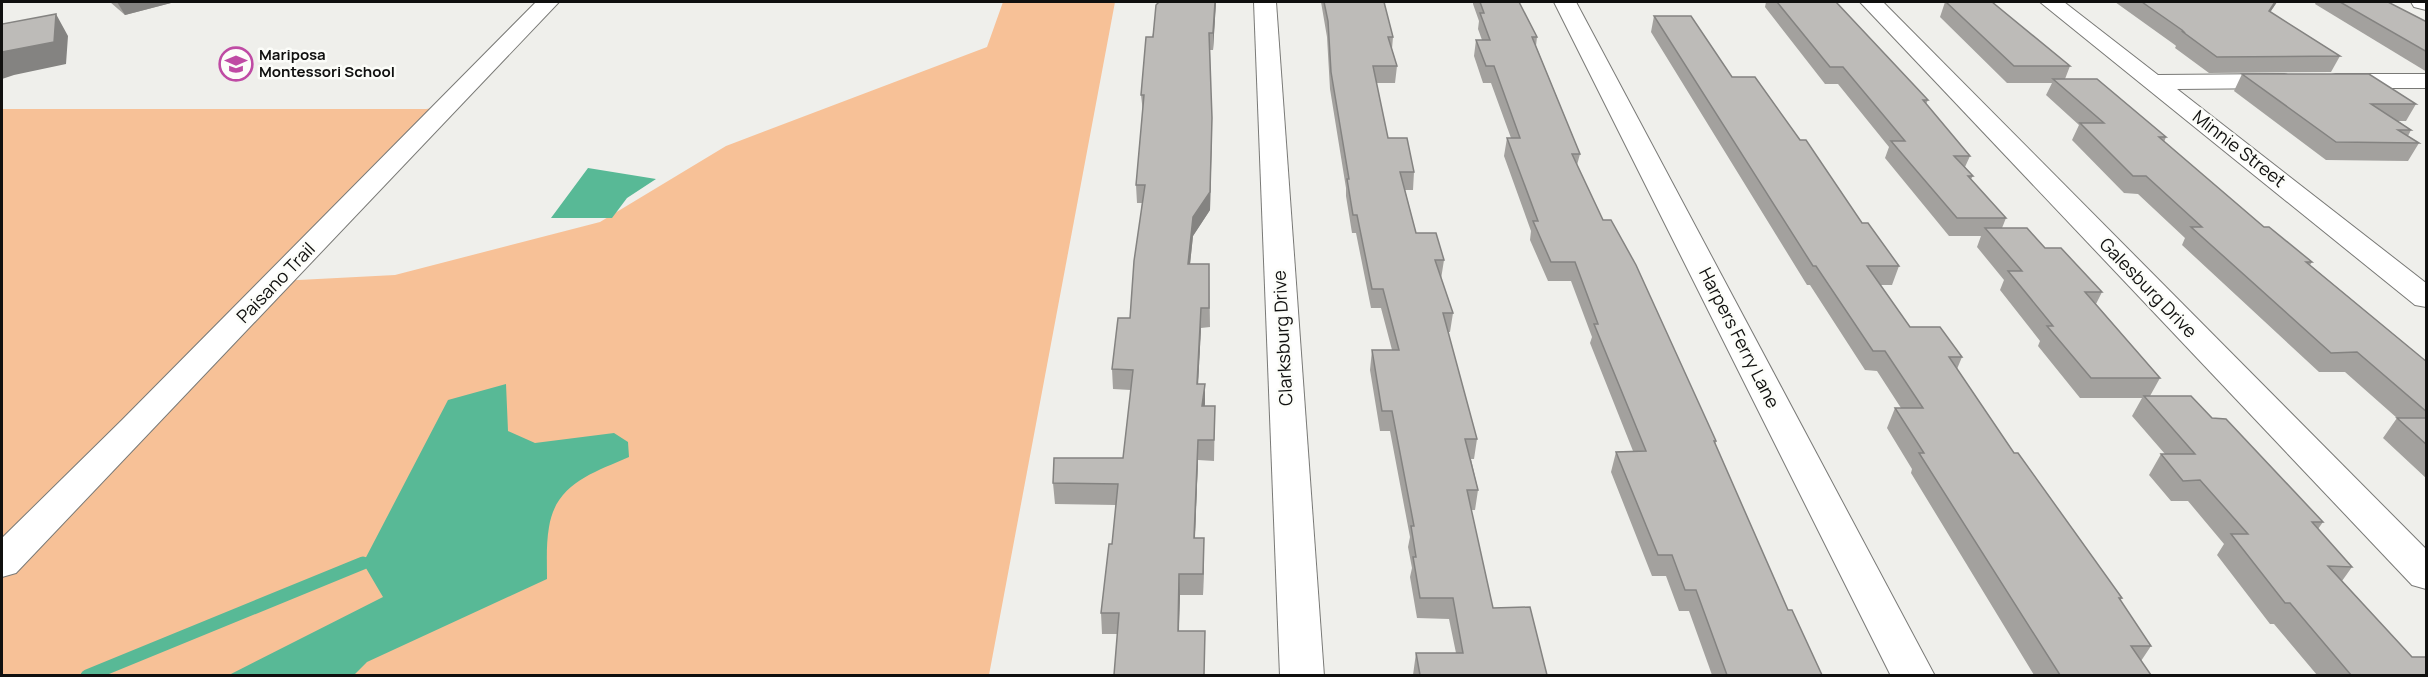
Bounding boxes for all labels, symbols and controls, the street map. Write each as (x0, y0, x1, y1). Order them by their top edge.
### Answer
place label: Mariposa Montessori School (259, 44, 395, 82)
school or university icon: Mariposa Montessori School (218, 46, 254, 82)
street label: Minnie Street (2188, 104, 2291, 192)
street label: Galesburg Drive (2095, 232, 2203, 343)
street label: Paisano Trail (231, 237, 320, 328)
street label: Harpers Ferry Lane (1694, 263, 1786, 412)
street label: Clarksburg Drive (1266, 270, 1298, 406)

